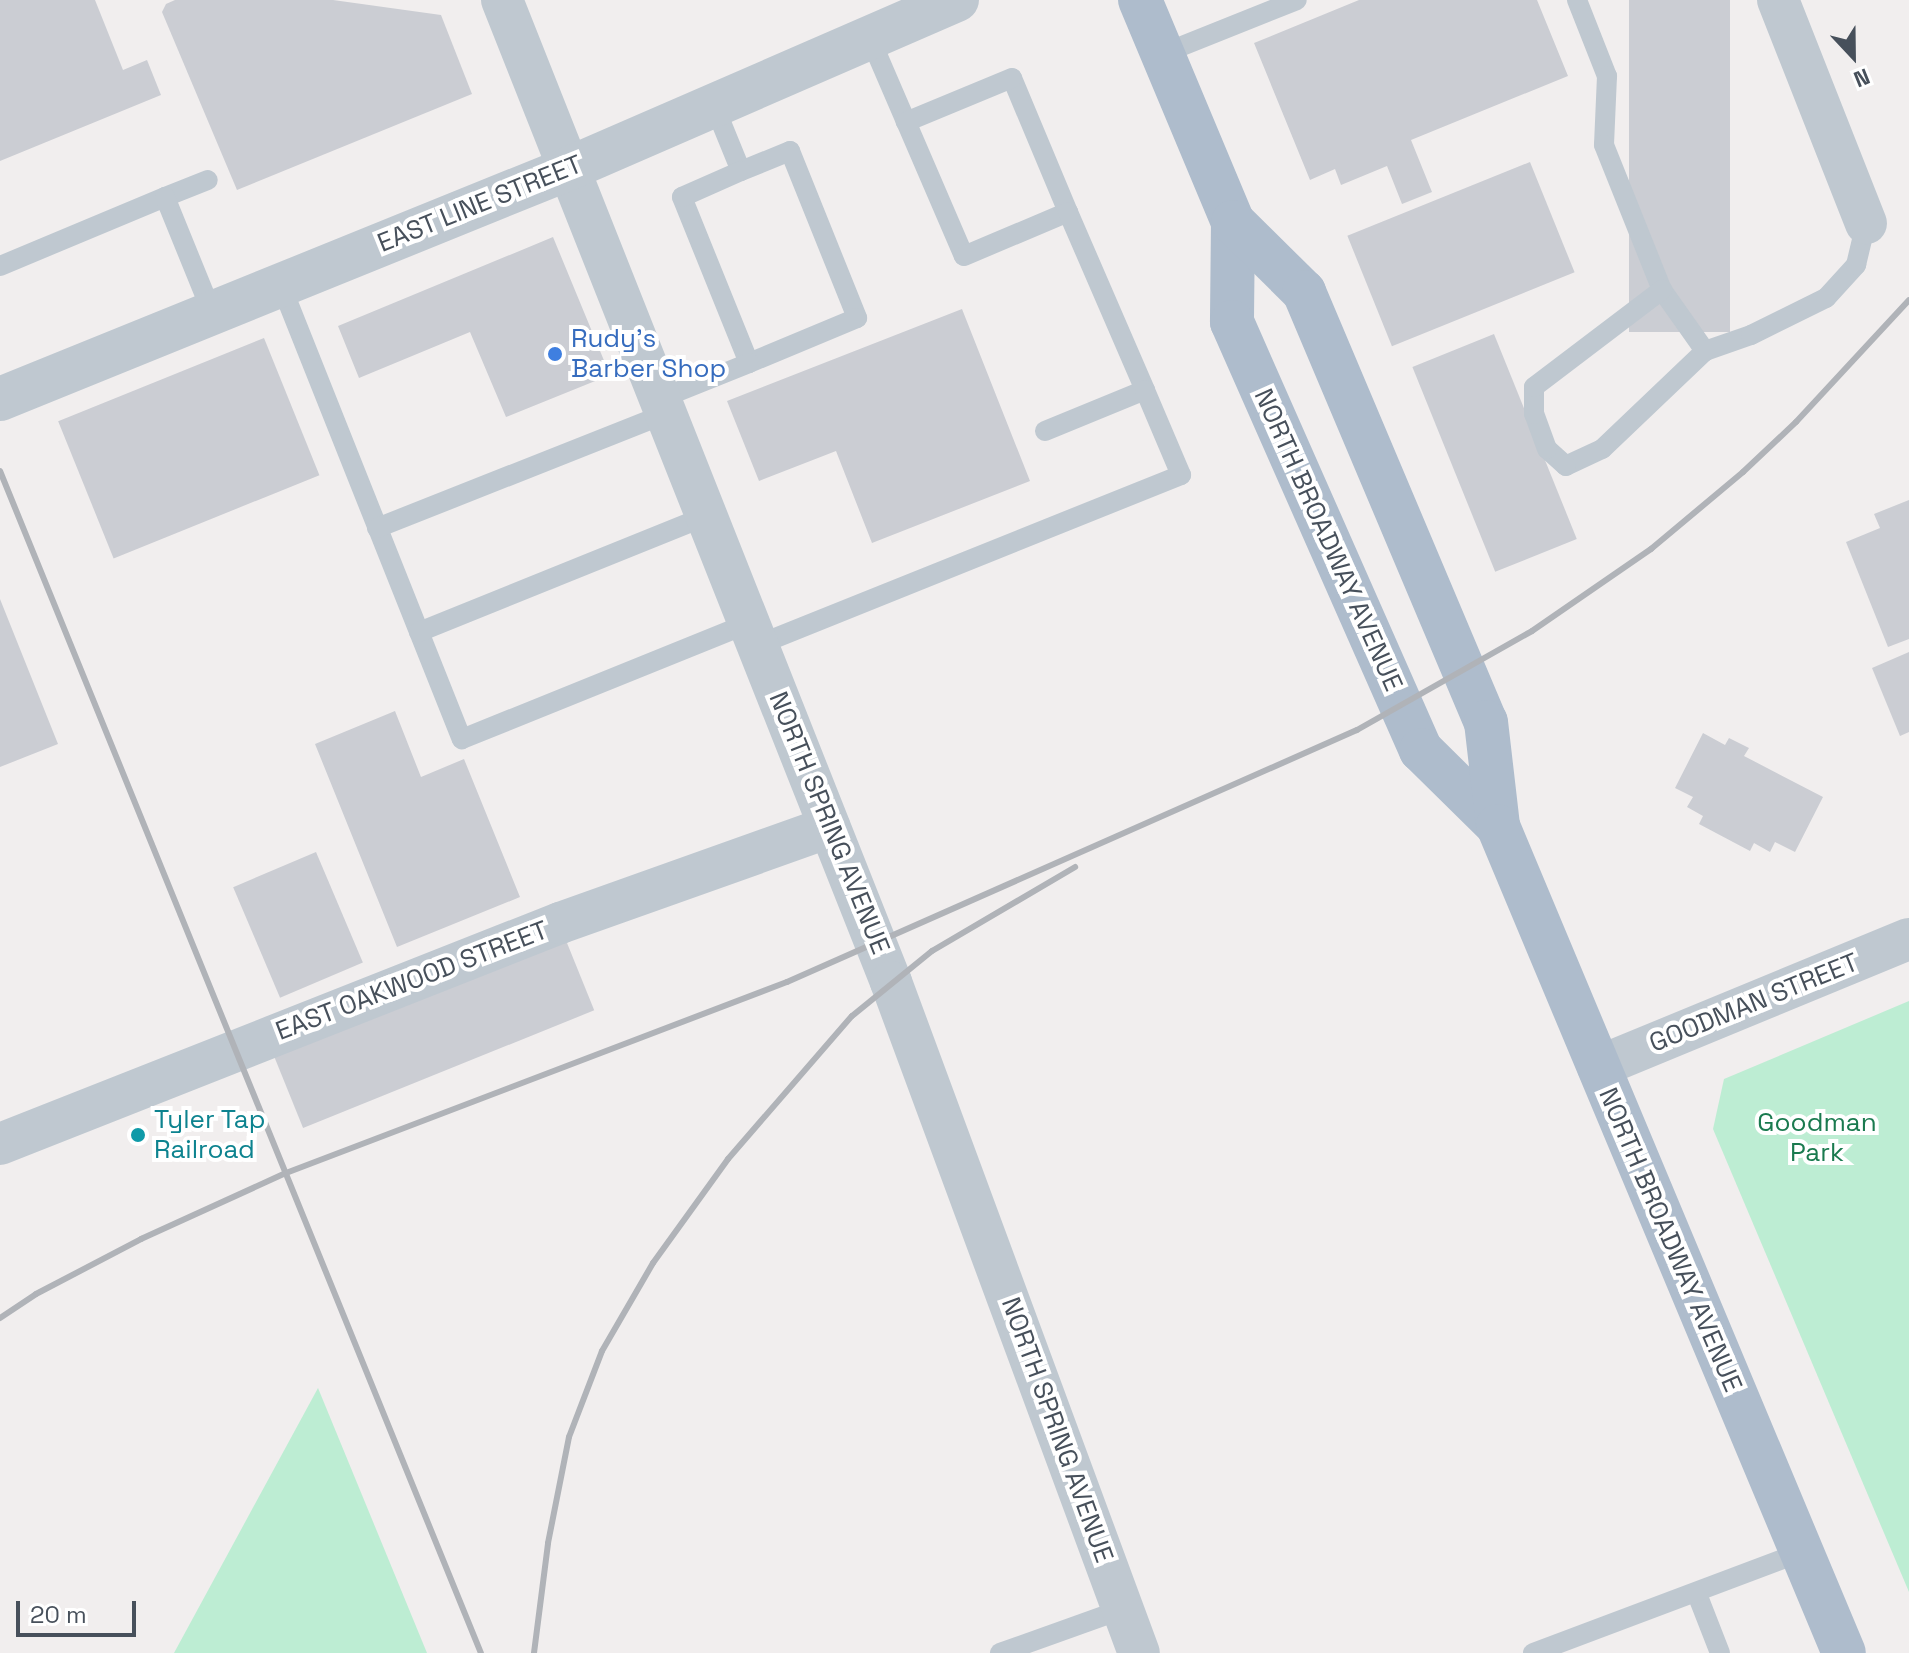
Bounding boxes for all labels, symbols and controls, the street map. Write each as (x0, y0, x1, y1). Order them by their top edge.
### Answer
north arrow (1813, 16, 1893, 96)
text: N (1850, 63, 1874, 94)
street label: EAST LINE STREET (373, 149, 587, 259)
place label: Rudy's Barber Shop (571, 323, 726, 384)
marker: Rudy's Barber Shop (546, 345, 564, 363)
street label: NORTH BROADWAY AVENUE (1247, 384, 1409, 696)
street label: NORTH SPRING AVENUE (762, 687, 896, 959)
street label: EAST OAKWOOD STREET (271, 915, 553, 1047)
street label: GOODMAN STREET (1645, 947, 1863, 1059)
street label: NORTH BROADWAY AVENUE (1592, 1083, 1748, 1397)
place label: Tyler Tap Railroad (154, 1104, 266, 1166)
park label: Goodman Park (1757, 1107, 1877, 1168)
marker: Tyler Tap Railroad (129, 1126, 147, 1144)
street label: NORTH SPRING AVENUE (994, 1293, 1120, 1567)
scale bar (20, 1585, 140, 1635)
text: 20 m (30, 1599, 87, 1630)

